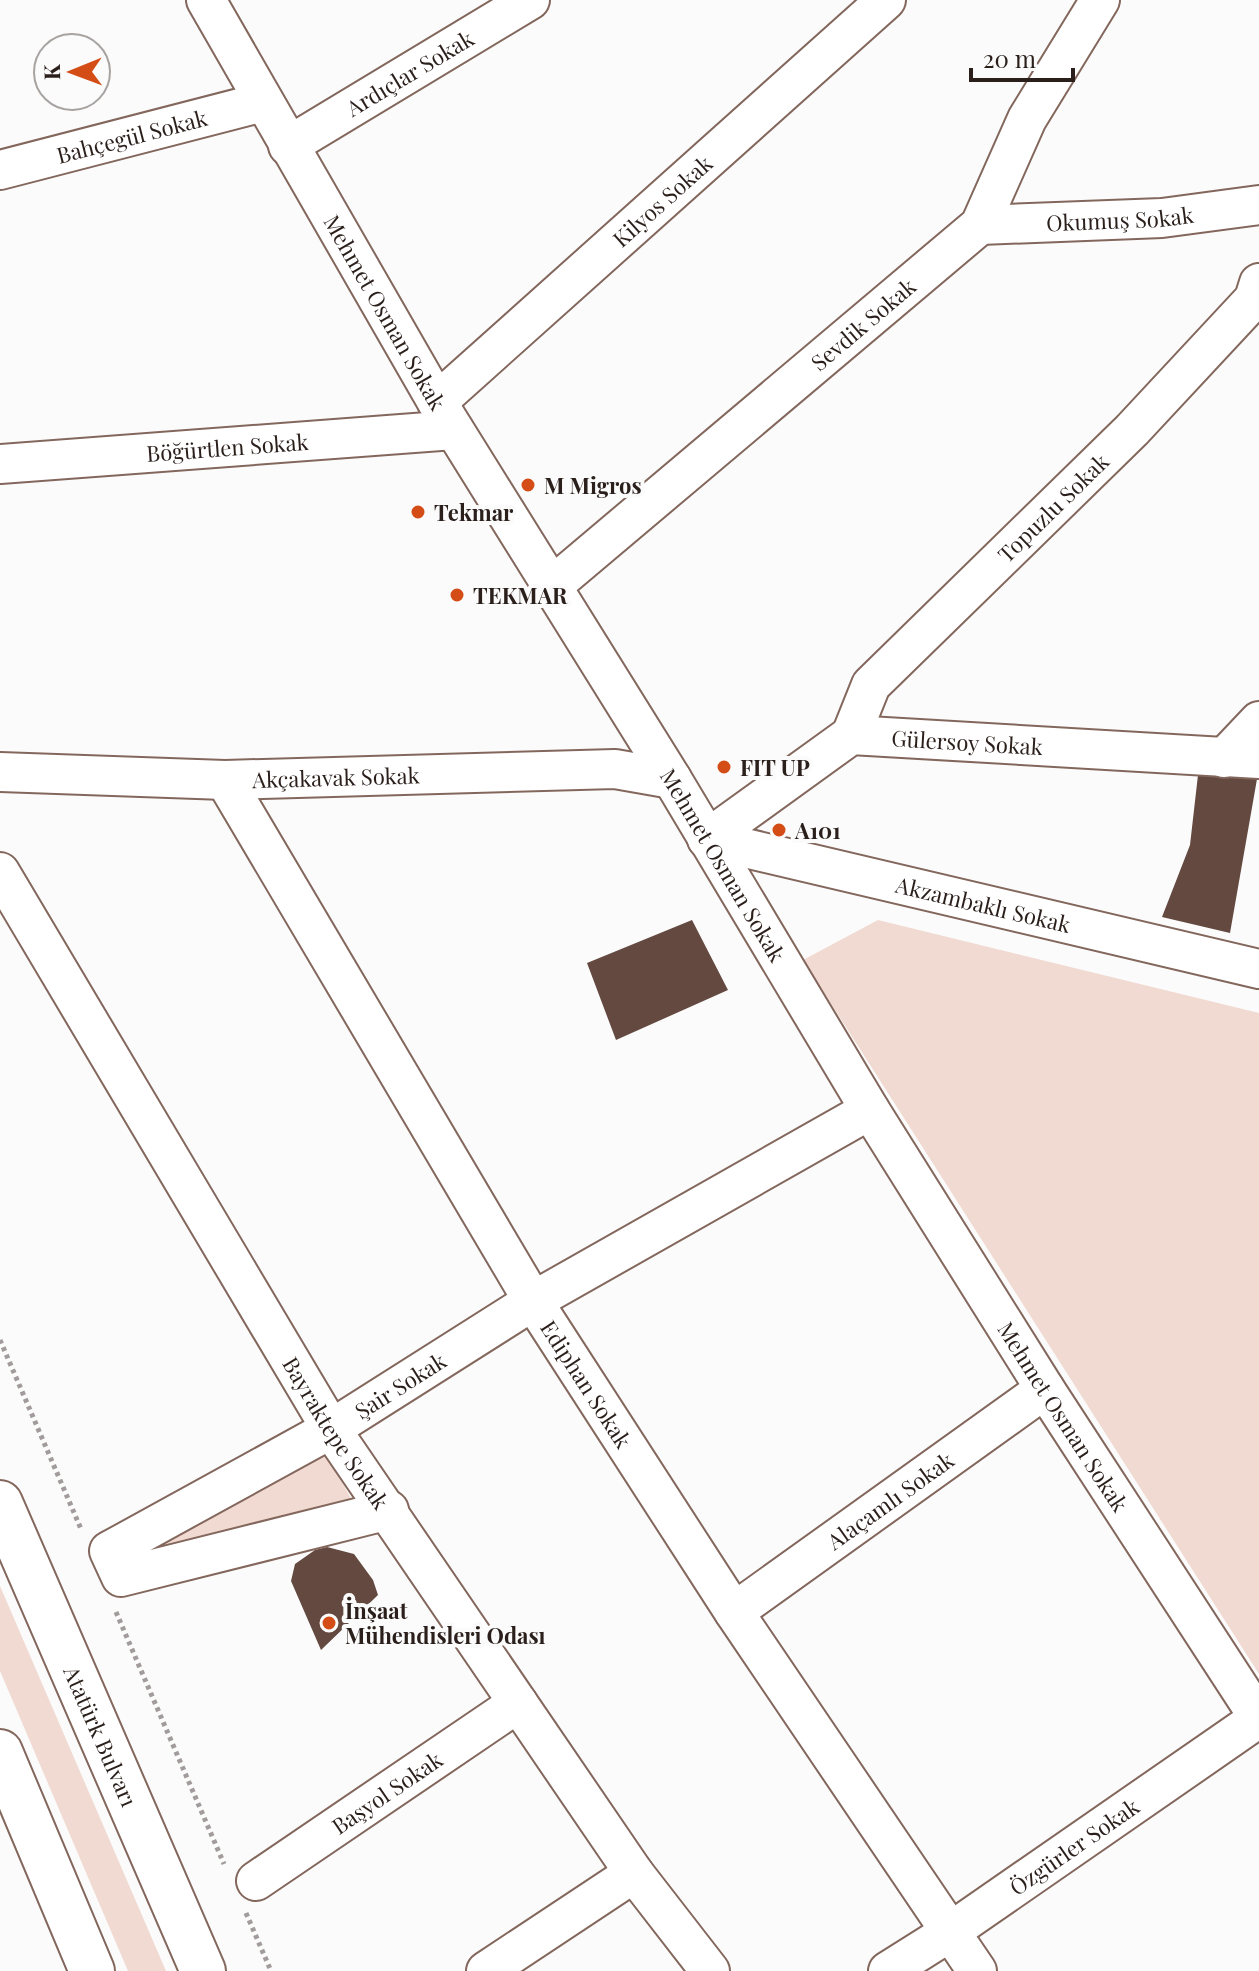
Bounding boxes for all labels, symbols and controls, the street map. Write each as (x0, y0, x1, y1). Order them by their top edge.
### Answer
street label: Ardıçlar Sokak (339, 23, 479, 123)
north arrow (32, 32, 112, 112)
scale bar (971, 32, 1073, 82)
text: 20 m (983, 42, 1036, 74)
text: K (36, 64, 66, 80)
street label: Bahçegül Sokak (53, 102, 210, 170)
street label: Kilyos Sokak (606, 148, 718, 253)
street label: Okumuş Sokak (1046, 199, 1195, 237)
street label: Mehmet Osman Sokak (317, 209, 453, 416)
street label: Sevdik Sokak (804, 271, 922, 377)
street label: Böğürtlen Sokak (145, 426, 309, 468)
street label: Topuzlu Sokak (991, 446, 1115, 568)
place label: M Migros (544, 470, 642, 500)
marker: M Migros (519, 476, 537, 494)
place label: Tekmar (434, 497, 514, 527)
marker: Tekmar (409, 503, 427, 521)
place label: TEKMAR (473, 580, 568, 610)
marker: TEKMAR (448, 586, 466, 604)
street label: Gülersoy Sokak (891, 722, 1044, 761)
place label: FIT UP (740, 752, 810, 782)
marker: FIT UP (715, 758, 733, 776)
street label: Akçakavak Sokak (251, 760, 420, 794)
street label: Mehmet Osman Sokak (654, 762, 793, 967)
place label: A101 (794, 815, 841, 845)
marker: A101 (770, 821, 788, 839)
street label: Akzambaklı Sokak (892, 869, 1074, 939)
street label: Ediphan Sokak (534, 1314, 639, 1454)
street label: Mehmet Osman Sokak (991, 1316, 1136, 1517)
street label: Şair Sokak (349, 1345, 452, 1425)
street label: Bayraktepe Sokak (276, 1351, 396, 1515)
street label: Alaçamlı Sokak (820, 1444, 959, 1556)
place label: İnşaat Mühendisleri Odası (345, 1595, 546, 1650)
marker: İnşaat Mühendisleri Odası (320, 1614, 338, 1632)
street label: Atatürk Bulvarı (57, 1660, 145, 1811)
street label: Başyol Sokak (325, 1744, 448, 1841)
street label: Özgürler Sokak (1003, 1791, 1145, 1902)

